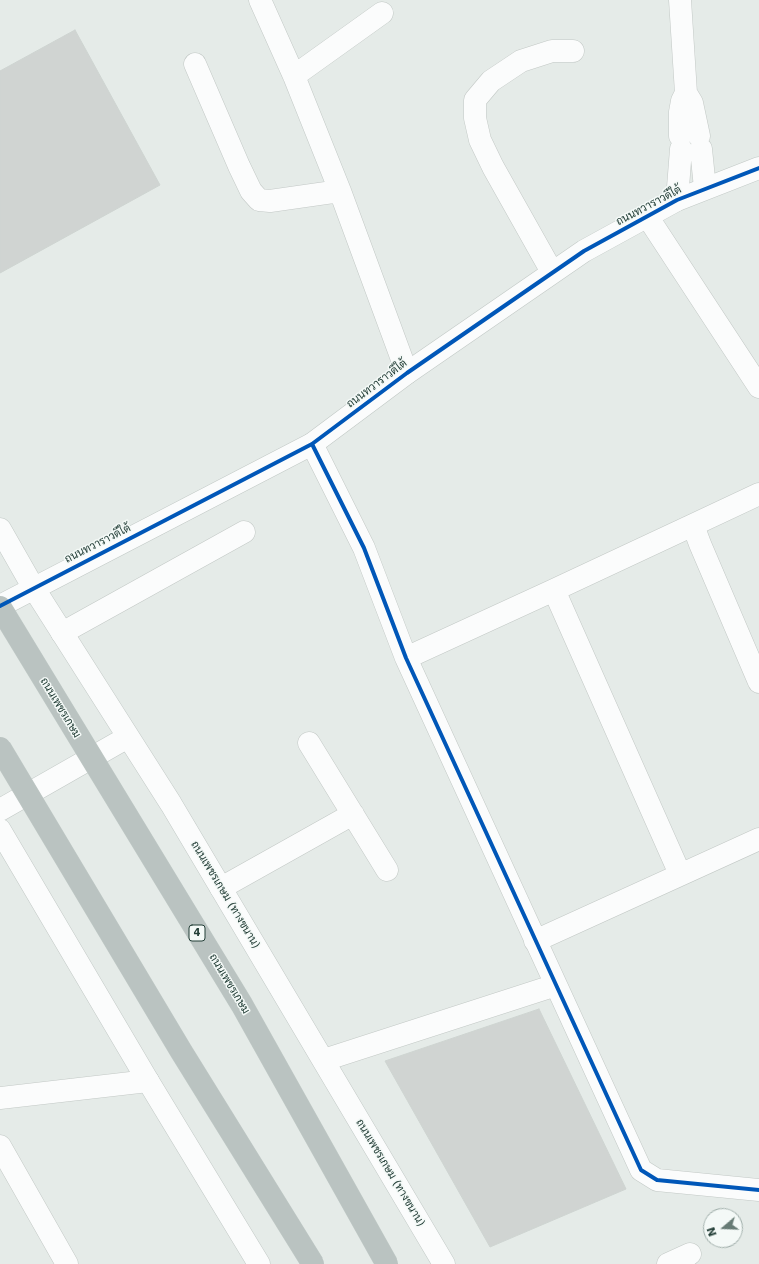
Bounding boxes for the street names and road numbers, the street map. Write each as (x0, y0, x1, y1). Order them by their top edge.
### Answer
street label: ถนนทวาราวดีใต้ (614, 183, 684, 229)
street label: ถนนทวาราวดีใต้ (344, 357, 410, 411)
street label: ถนนทวาราวดีใต้ (63, 522, 133, 566)
street label: ถนนเพชรเกษม (37, 676, 83, 740)
street label: ถนนเพชรเกษม (ทางขนาน) (188, 839, 262, 951)
road number: 4 (189, 925, 205, 941)
street label: ถนนเพชรเกษม (206, 952, 252, 1016)
street label: ถนนเพชรเกษม (ทางขนาน) (353, 1117, 427, 1229)

